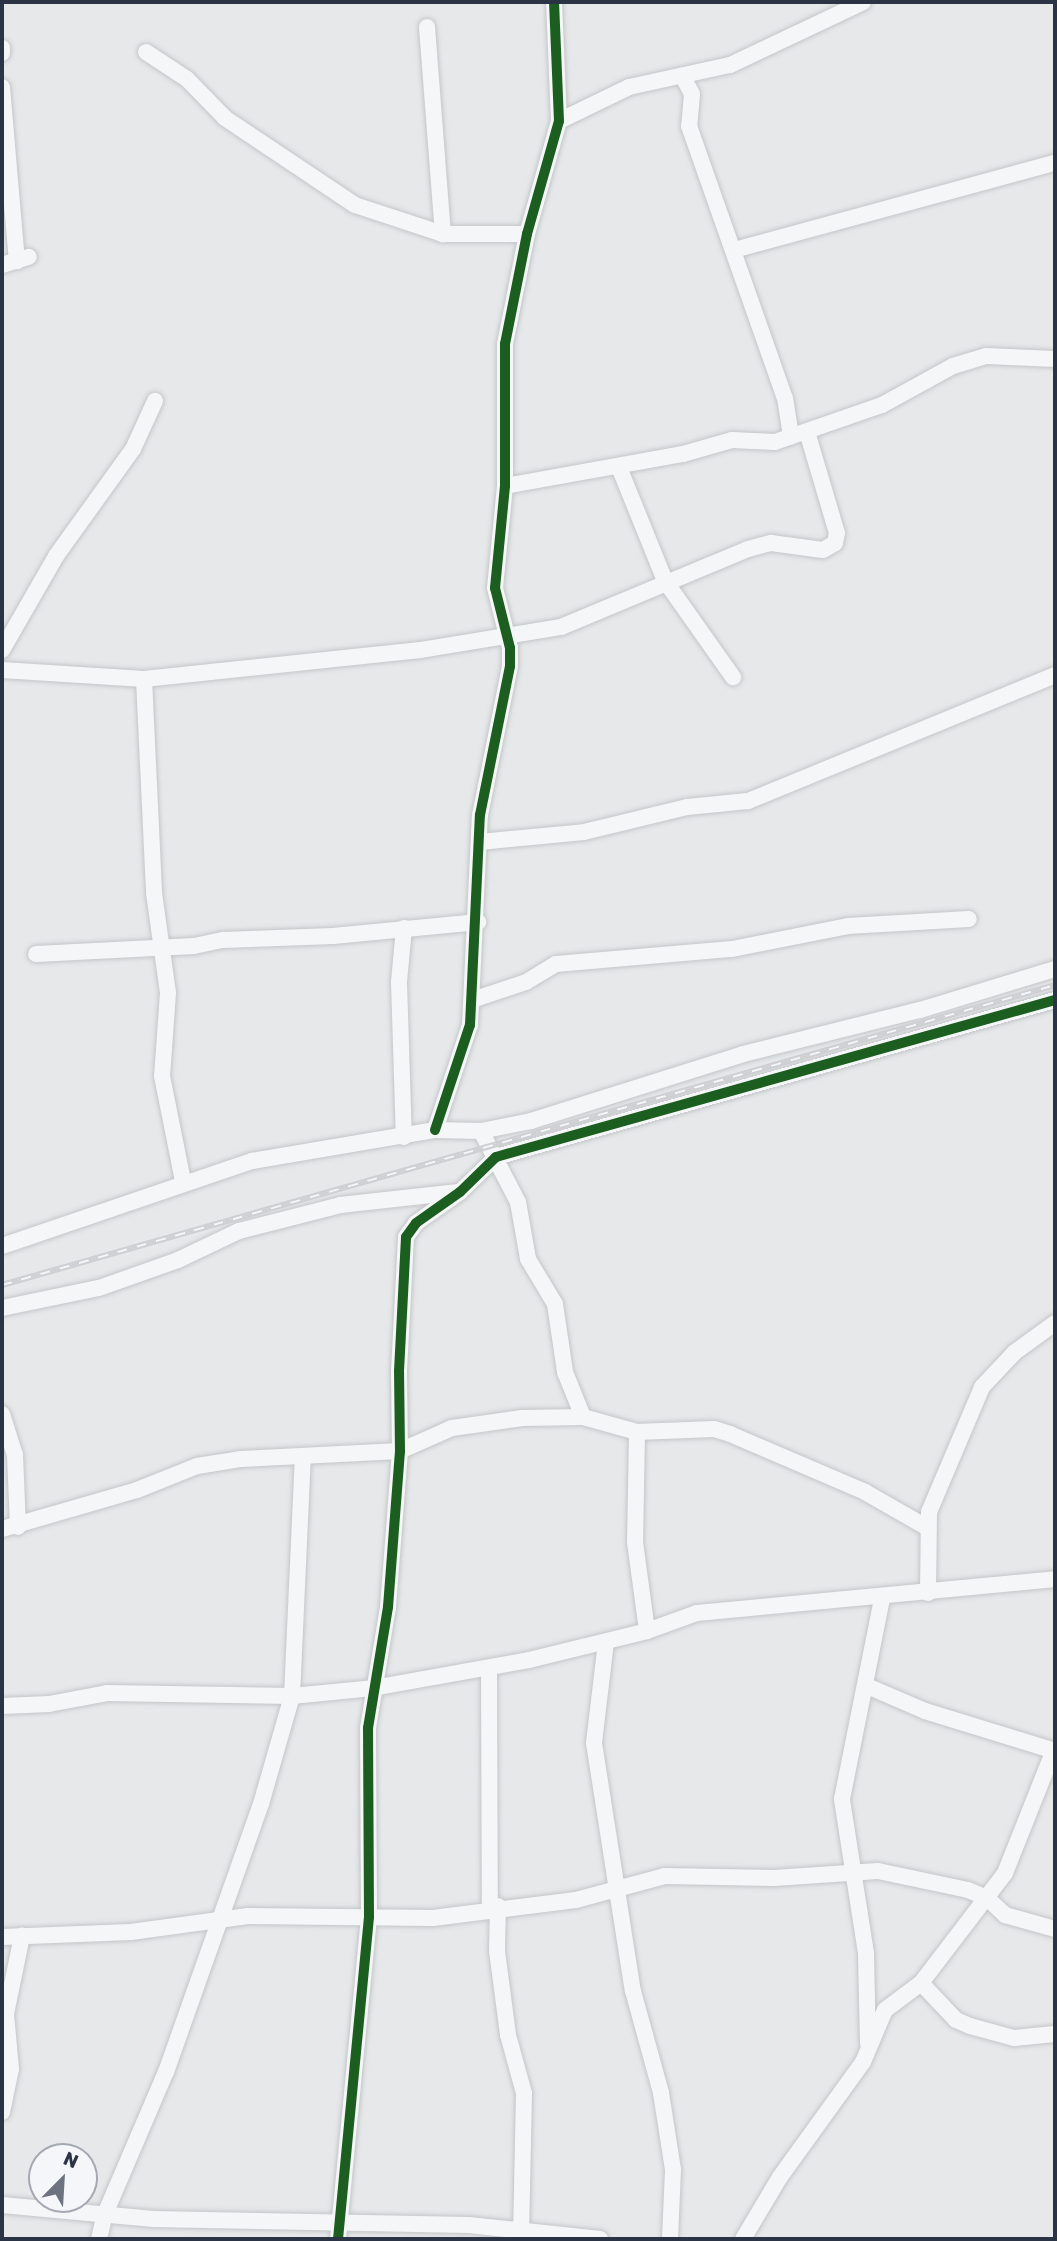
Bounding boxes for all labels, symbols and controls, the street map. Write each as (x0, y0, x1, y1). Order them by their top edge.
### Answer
north arrow (28, 2143, 98, 2213)
text: N (60, 2147, 82, 2173)

